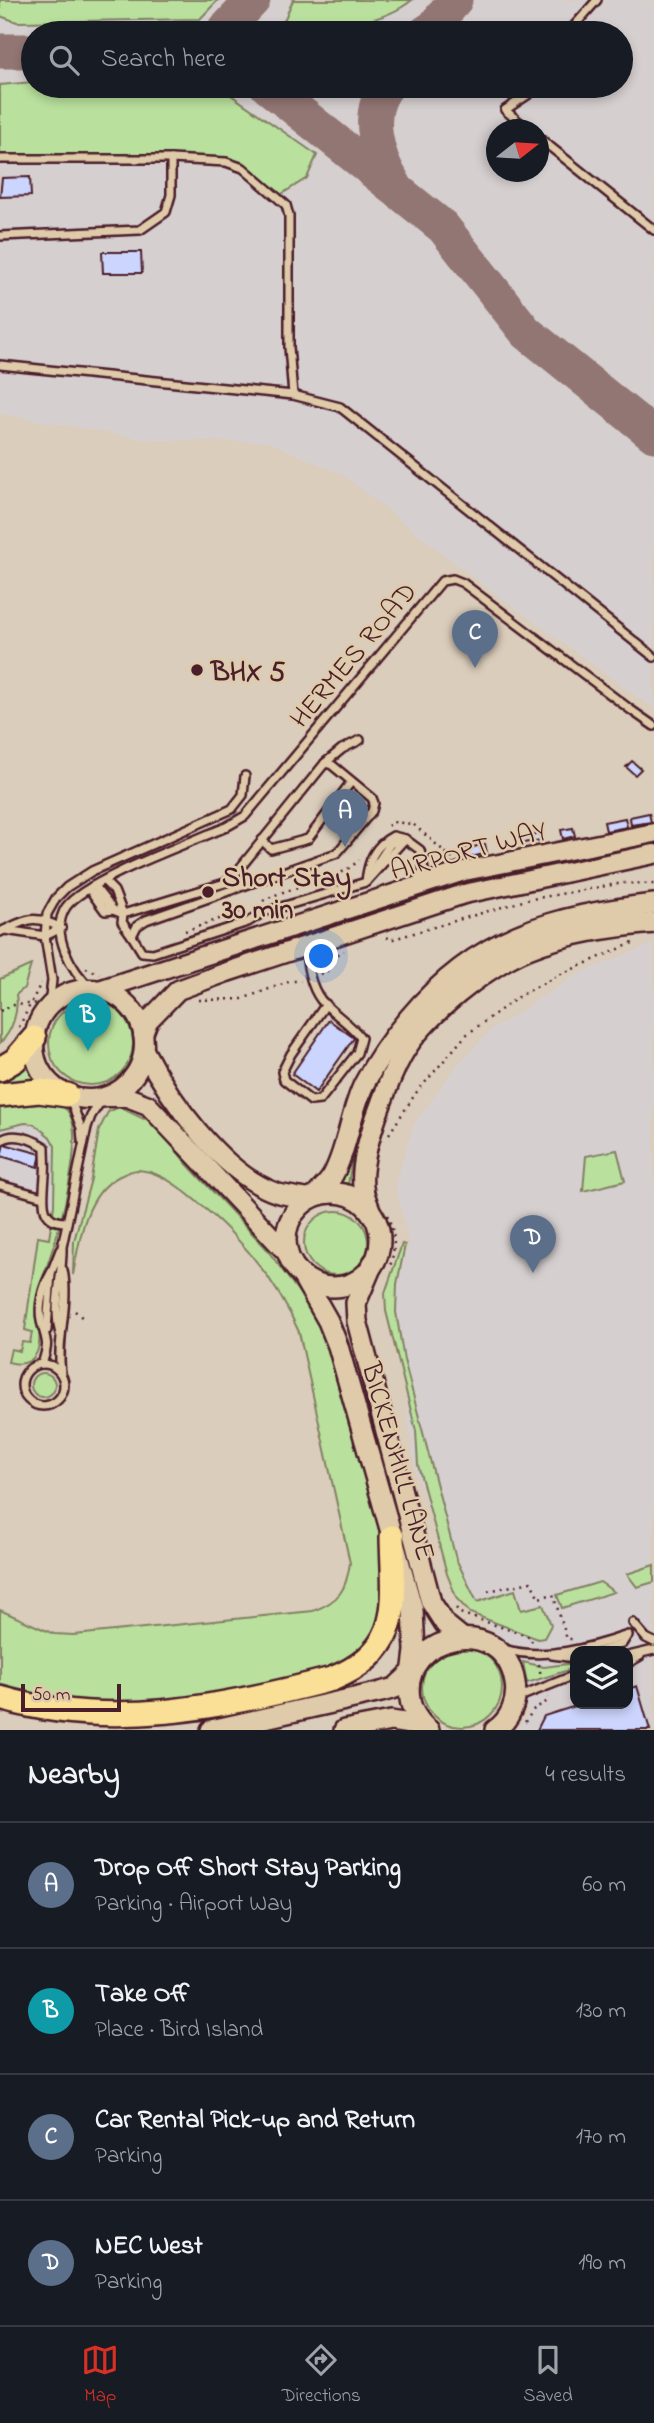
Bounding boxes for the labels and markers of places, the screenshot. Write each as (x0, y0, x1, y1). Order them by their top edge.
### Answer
pin: C (452, 610, 498, 668)
place label: BHX 5 (209, 653, 285, 694)
marker: BHX 5 (189, 662, 205, 678)
pin: A (322, 789, 368, 847)
place label: Short Stay 30 min (221, 859, 351, 932)
marker: Short Stay 30 min (200, 884, 216, 900)
pin: B (65, 993, 111, 1051)
pin: D (510, 1215, 556, 1273)

